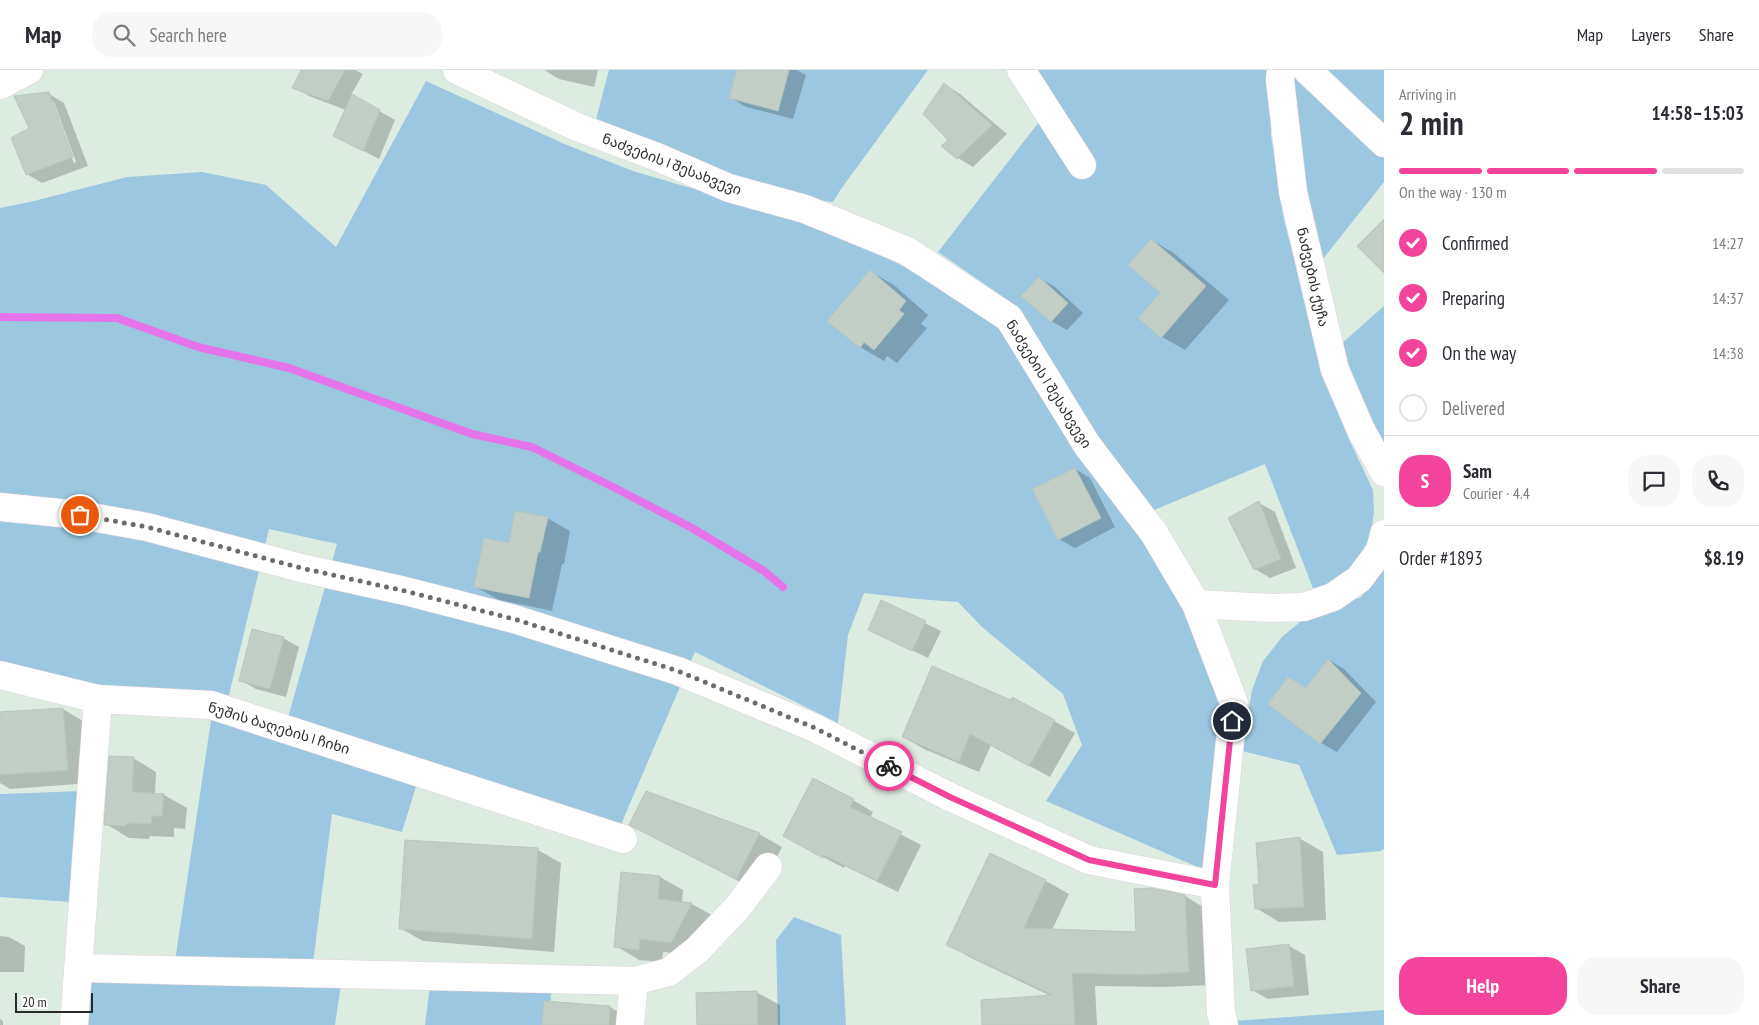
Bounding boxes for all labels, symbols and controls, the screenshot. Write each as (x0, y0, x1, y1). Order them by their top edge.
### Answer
search box (92, 12, 442, 57)
text: Map (25, 19, 62, 50)
icon: search (110, 21, 138, 49)
text: Search here (150, 23, 227, 47)
text: Map (1577, 23, 1603, 46)
text: Layers (1631, 23, 1671, 46)
text: Share (1699, 23, 1734, 46)
text: Arriving in (1399, 84, 1456, 104)
text: 14:58–15:03 (1651, 101, 1744, 125)
text: 2 min (1399, 102, 1464, 144)
street label: ნაძვების I შესახვევი (600, 129, 744, 199)
text: On the way · 130 m (1399, 182, 1507, 202)
street label: ნაძვების ქუჩა (1293, 226, 1333, 328)
icon: check (1399, 229, 1427, 257)
text: Confirmed (1442, 231, 1509, 255)
text: 14:27 (1712, 233, 1744, 253)
icon: check (1399, 284, 1427, 312)
text: Preparing (1442, 286, 1505, 310)
text: 14:37 (1712, 288, 1744, 308)
street label: ნაძვების I შესახვევი (1002, 316, 1096, 452)
icon: check (1399, 339, 1427, 367)
text: On the way (1442, 341, 1516, 365)
text: 14:38 (1712, 343, 1744, 363)
text: Delivered (1442, 396, 1505, 420)
button: chat (1628, 455, 1680, 507)
button: phone (1692, 455, 1744, 507)
text: Sam (1463, 459, 1492, 483)
text: S (1421, 469, 1429, 493)
text: Courier · 4.4 (1463, 483, 1530, 503)
pin (59, 494, 101, 536)
icon: bag (66, 501, 94, 529)
text: Order #1893 (1399, 546, 1483, 570)
text: $8.19 (1704, 546, 1744, 570)
street label: ნუშის ბაღების I ჩიხი (206, 698, 352, 758)
pin (1211, 700, 1253, 742)
icon: home (1218, 707, 1246, 735)
courier (864, 741, 914, 791)
icon: bike (875, 752, 903, 780)
button: Help (1399, 957, 1567, 1015)
button: Share (1577, 957, 1744, 1015)
scale bar (15, 990, 92, 1013)
text: 20 m (22, 993, 47, 1011)

